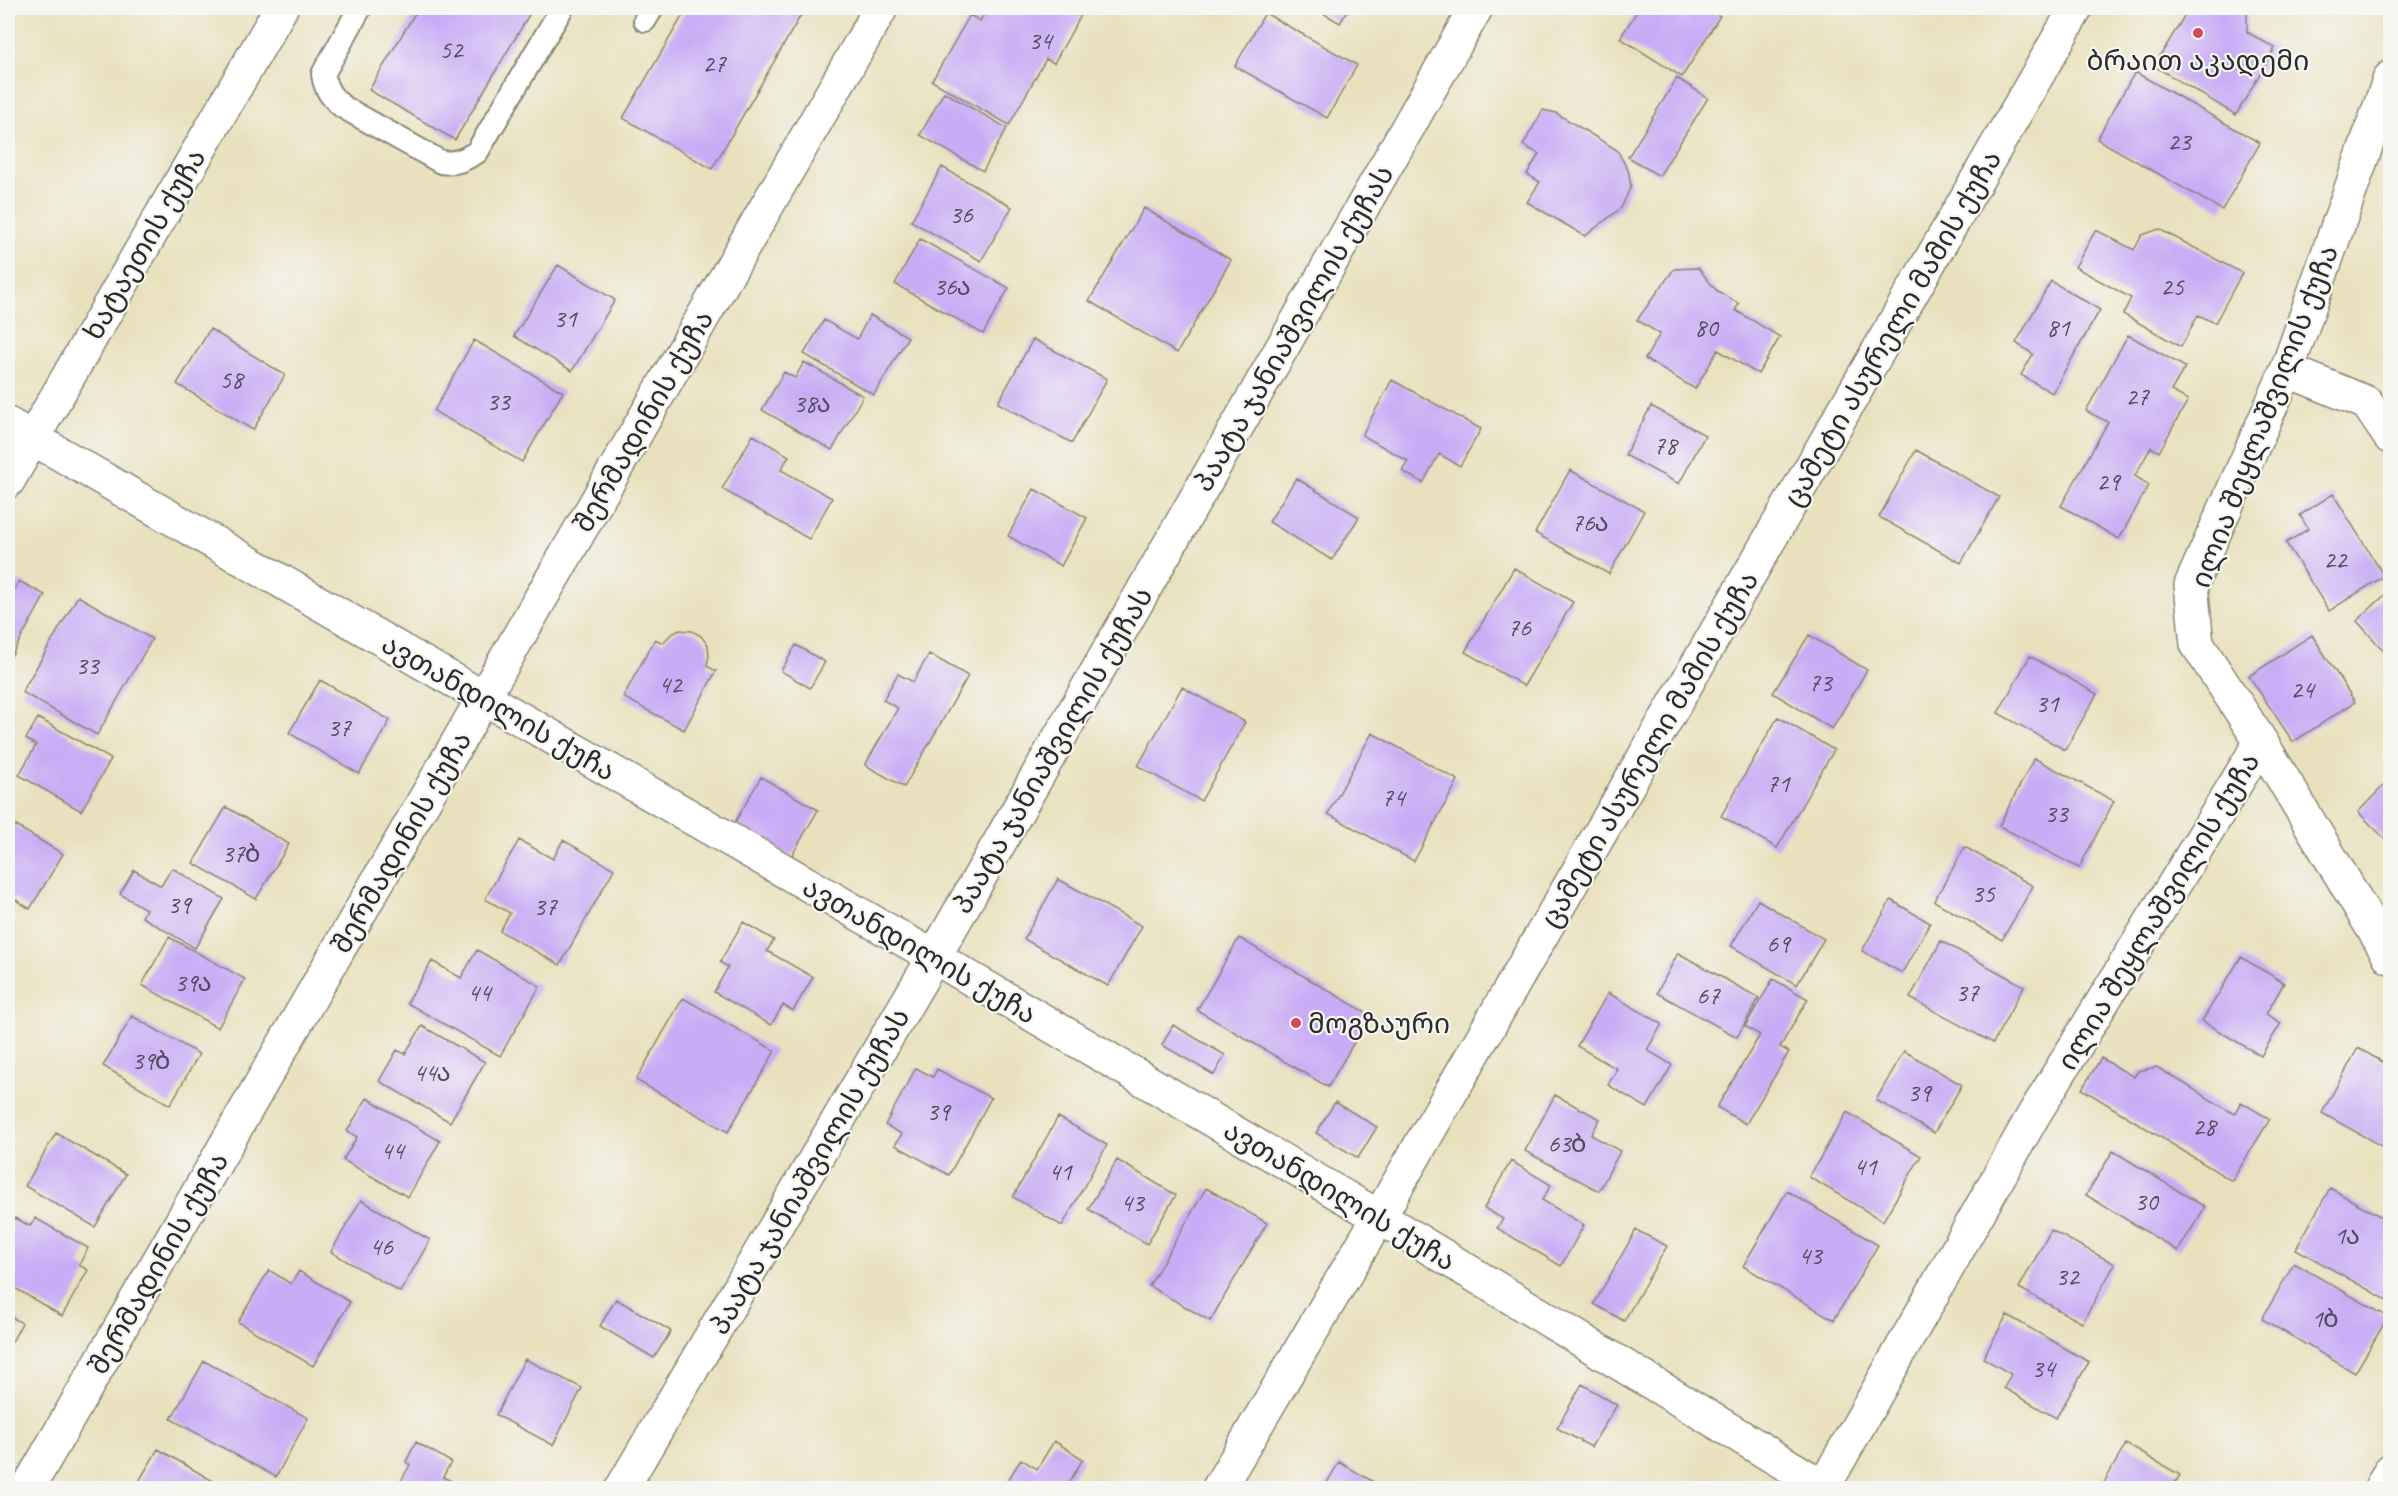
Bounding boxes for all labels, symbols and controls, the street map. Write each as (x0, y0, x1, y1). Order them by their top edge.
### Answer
house number: 34 (1028, 24, 1054, 57)
marker: ბრაით აკადემი (2191, 26, 2205, 40)
house number: 52 (439, 33, 465, 66)
place label: ბრაით აკადემი (2087, 43, 2309, 78)
house number: 27 (702, 47, 727, 80)
house number: 23 (2167, 125, 2193, 158)
street label: ხატაეთის ქუჩა (76, 142, 213, 346)
street label: ცამეტი ასურელი მამის ქუჩა (1776, 144, 2009, 513)
street label: პაატა ჯანიაშვილის ქუჩას (1185, 159, 1401, 498)
house number: 36 (949, 198, 974, 231)
street label: ილია შეყლაშვილის ქუჩა (2183, 240, 2346, 593)
house number: 36ა (933, 270, 971, 303)
house number: 25 (2160, 270, 2185, 303)
house number: 31 (553, 302, 578, 335)
street label: შერმადინის ქუჩა (566, 304, 721, 538)
house number: 80 (1694, 311, 1720, 344)
house number: 81 (2046, 311, 2071, 344)
house number: 58 (219, 363, 245, 396)
house number: 27 (2125, 380, 2150, 413)
house number: 33 (486, 385, 512, 418)
house number: 38ა (793, 387, 831, 420)
house number: 78 (1653, 429, 1679, 462)
house number: 29 (2096, 465, 2122, 498)
house number: 76ა (1571, 506, 1609, 539)
house number: 22 (2323, 543, 2349, 576)
street label: ცამეტი ასურელი მამის ქუჩა (1533, 565, 1766, 934)
street label: პაატა ჯანიაშვილის ქუჩას (944, 581, 1160, 920)
house number: 76 (1507, 611, 1532, 644)
street label: ავთანდილის ქუჩა (376, 626, 622, 789)
house number: 33 (75, 649, 101, 682)
house number: 73 (1808, 666, 1834, 699)
house number: 42 (658, 668, 684, 701)
house number: 24 (2290, 673, 2316, 706)
house number: 31 (2035, 687, 2060, 720)
house number: 37 (327, 711, 352, 744)
street label: შერმადინის ქუჩა (324, 725, 479, 959)
street label: ილია შეყლაშვილის ქუჩა (2050, 746, 2267, 1076)
house number: 71 (1766, 767, 1791, 800)
house number: 74 (1381, 781, 1407, 814)
house number: 33 (2044, 797, 2070, 830)
house number: 37ბ (221, 837, 261, 870)
street label: ავთანდილის ქუჩა (797, 869, 1043, 1032)
house number: 35 (1971, 877, 1996, 910)
house number: 39 (167, 888, 193, 921)
house number: 37 (533, 890, 558, 923)
house number: 69 (1766, 927, 1792, 960)
house number: 39ა (174, 966, 212, 999)
house number: 44 (467, 976, 493, 1009)
house number: 37 (1955, 976, 1980, 1009)
house number: 67 (1696, 979, 1721, 1012)
street label: პაატა ჯანიაშვილის ქუჩას (701, 1002, 917, 1341)
place label: მოგზაური (1308, 1006, 1450, 1041)
marker: მოგზაური (1289, 1016, 1303, 1030)
house number: 39ბ (131, 1044, 171, 1077)
house number: 44ა (413, 1056, 451, 1089)
house number: 39 (1907, 1076, 1933, 1109)
house number: 39 (926, 1095, 952, 1128)
house number: 28 (2192, 1110, 2218, 1143)
street label: ავთანდილის ქუჩა (1217, 1112, 1462, 1278)
house number: 63ბ (1547, 1127, 1587, 1160)
house number: 44 (380, 1134, 406, 1167)
street label: შერმადინის ქუჩა (81, 1146, 236, 1380)
house number: 41 (1853, 1150, 1878, 1183)
house number: 41 (1048, 1155, 1073, 1188)
house number: 30 (2134, 1185, 2160, 1218)
house number: 43 (1120, 1186, 1146, 1219)
house number: 1ა (2334, 1219, 2360, 1252)
house number: 46 (369, 1230, 394, 1263)
house number: 43 (1798, 1239, 1824, 1272)
house number: 32 (2055, 1260, 2081, 1293)
house number: 1ბ (2311, 1302, 2339, 1335)
house number: 34 (2031, 1352, 2057, 1385)

